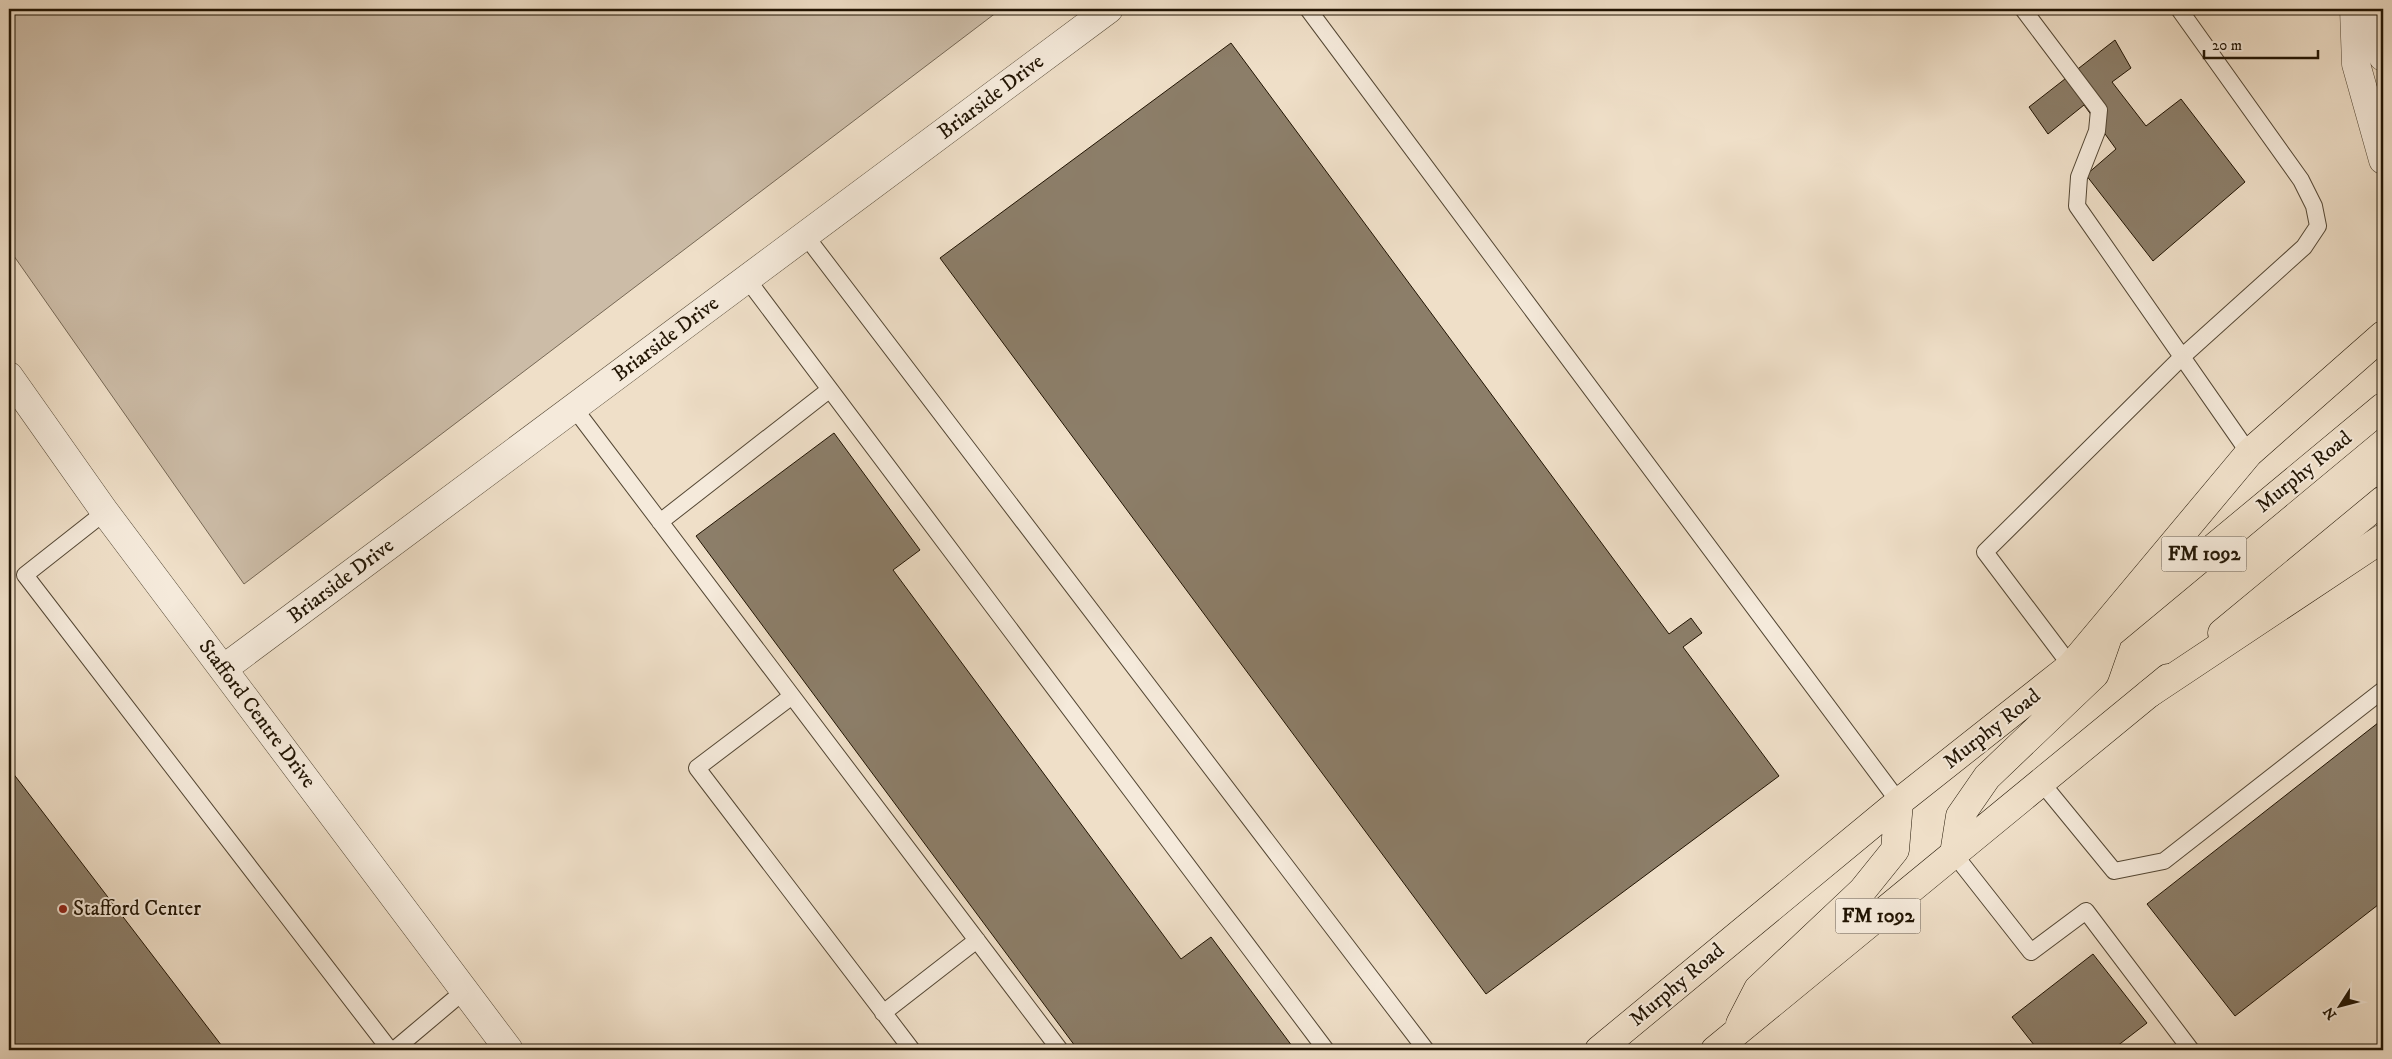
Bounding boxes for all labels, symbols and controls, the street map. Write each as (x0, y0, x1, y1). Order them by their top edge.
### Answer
scale bar (2204, 28, 2318, 60)
text: 20 m (2212, 36, 2242, 55)
street label: Briarside Drive (933, 49, 1049, 145)
street label: Briarside Drive (608, 291, 724, 387)
street label: Murphy Road (2251, 425, 2358, 519)
street label: Briarside Drive (283, 533, 399, 629)
road number: FM 1092 (2162, 536, 2246, 572)
street label: Stafford Centre Drive (193, 635, 321, 794)
street label: Murphy Road (1938, 683, 2046, 775)
place label: Stafford Center (73, 896, 201, 922)
road number: FM 1092 (1836, 898, 1920, 934)
marker: Stafford Center (57, 903, 69, 915)
street label: Murphy Road (1624, 937, 1730, 1032)
north arrow (2314, 982, 2364, 1032)
text: N (2319, 1003, 2341, 1023)

